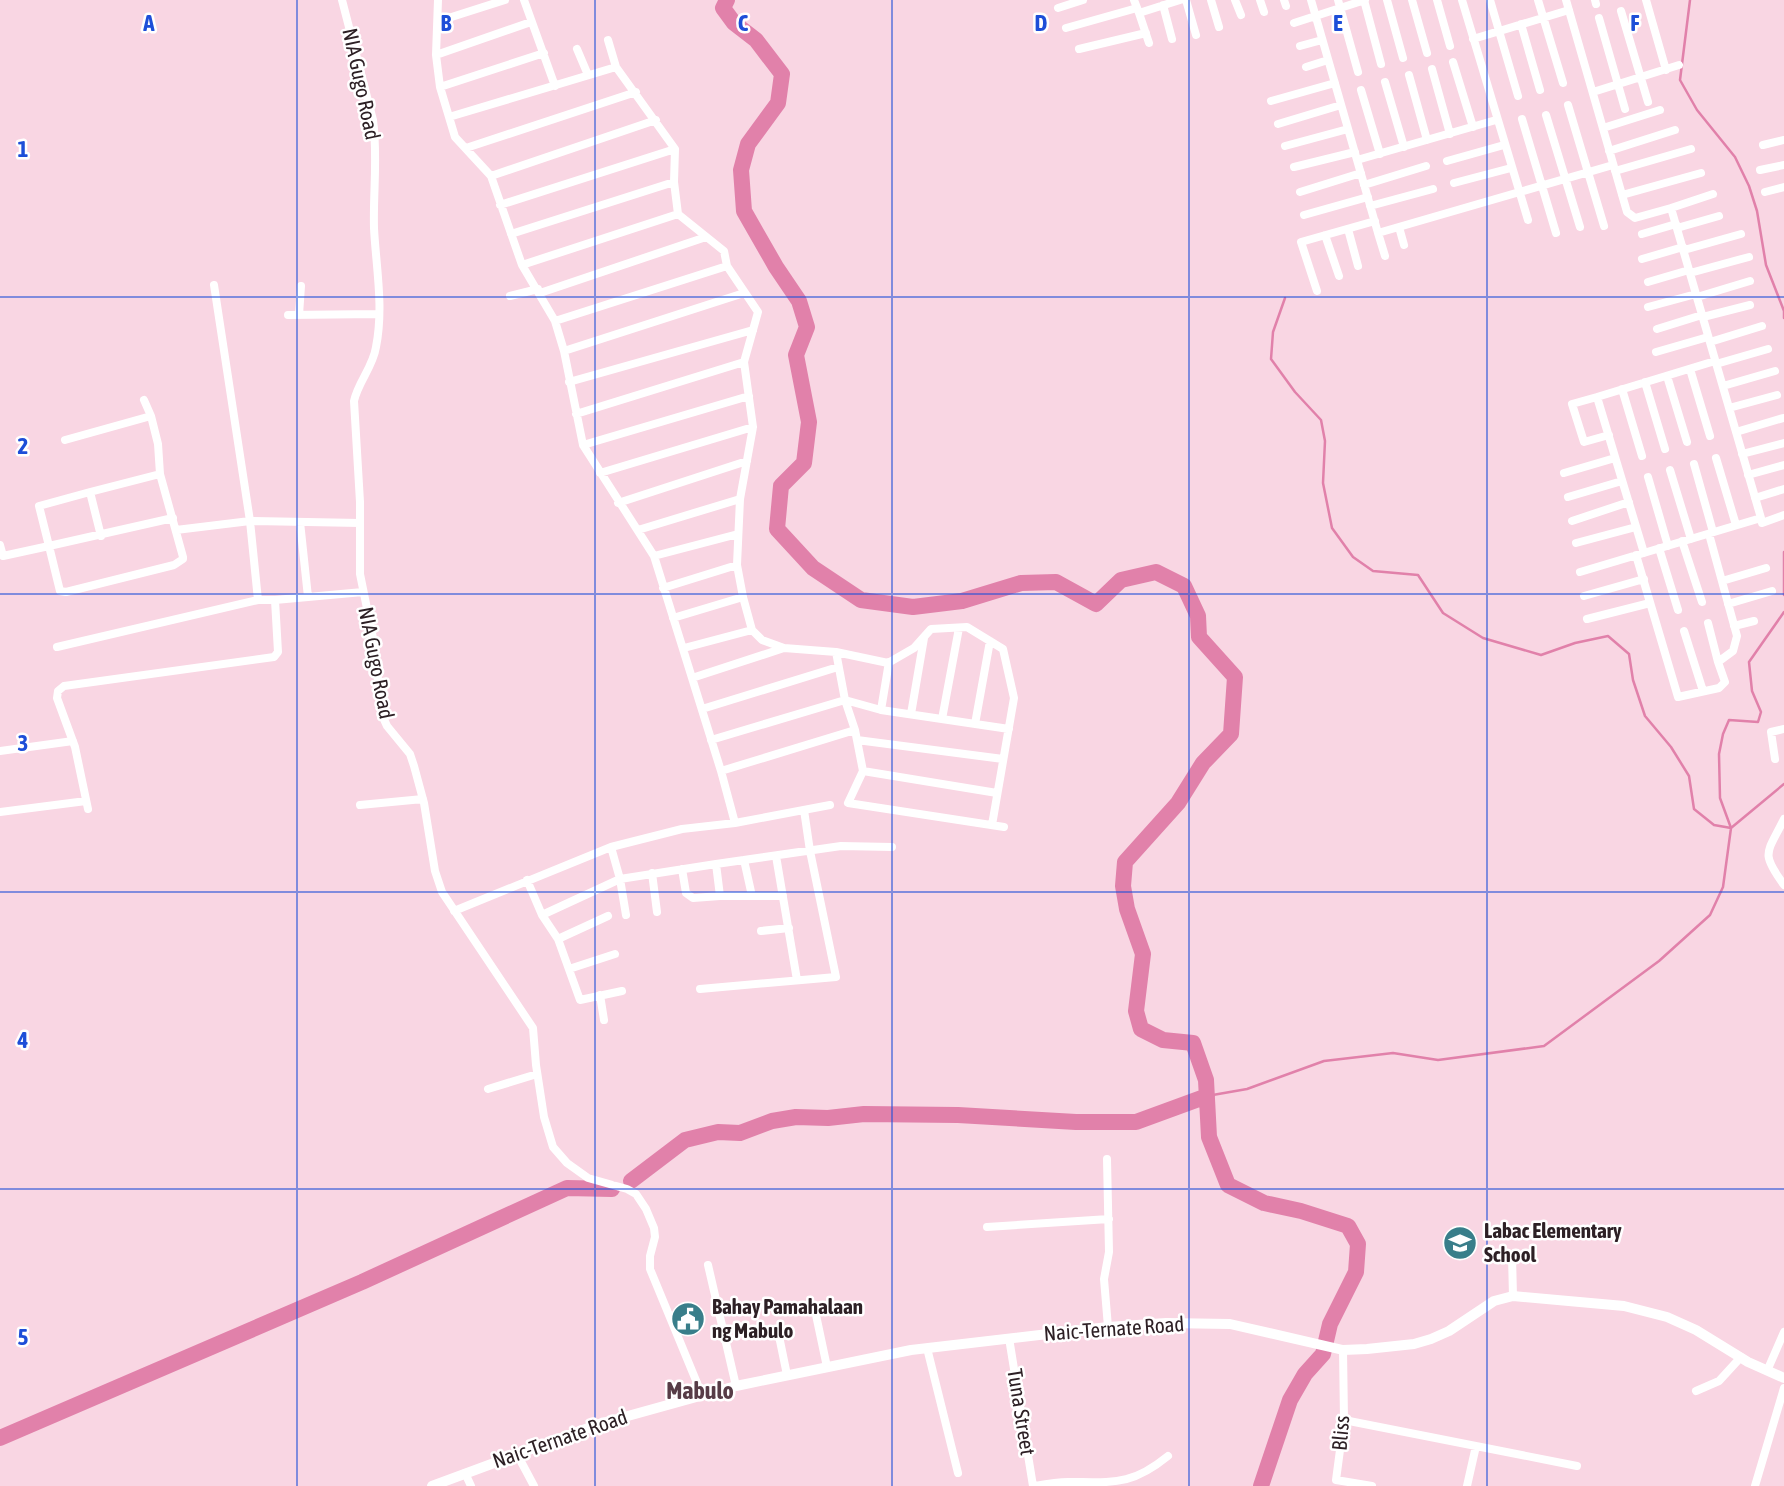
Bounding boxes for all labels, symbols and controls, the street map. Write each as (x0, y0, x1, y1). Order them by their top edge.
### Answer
text: A (142, 10, 155, 36)
text: B (441, 10, 452, 36)
text: C (738, 10, 749, 36)
text: D (1035, 10, 1048, 36)
text: E (1333, 10, 1343, 36)
text: F (1630, 10, 1640, 36)
street label: NIA Gugo Road (338, 26, 386, 142)
text: 1 (18, 136, 29, 162)
text: 2 (18, 433, 28, 459)
street label: NIA Gugo Road (354, 605, 400, 721)
text: 3 (18, 730, 28, 756)
text: 4 (17, 1027, 29, 1053)
place label: Labac Elementary School (1484, 1218, 1622, 1266)
school or university icon: Labac Elementary School (1441, 1224, 1479, 1262)
place label: Bahay Pamahalaan ng Mabulo (712, 1294, 863, 1342)
public building icon: Bahay Pamahalaan ng Mabulo (669, 1300, 707, 1338)
street label: Naic-Ternate Road (1043, 1311, 1185, 1345)
text: 5 (18, 1324, 29, 1350)
street label: Tuna Street (1003, 1367, 1041, 1457)
district label: Mabulo (666, 1377, 734, 1404)
street label: Naic-Ternate Road (489, 1404, 630, 1472)
street label: Bliss (1327, 1414, 1353, 1451)

